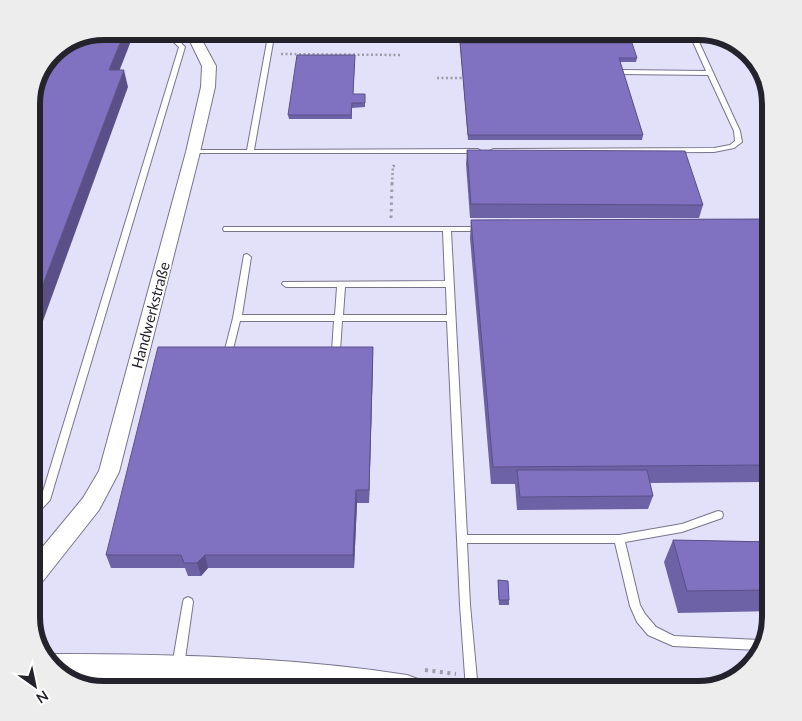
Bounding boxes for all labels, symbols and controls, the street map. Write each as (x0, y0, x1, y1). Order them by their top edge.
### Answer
street label: Handwerkstraße (127, 260, 173, 370)
north arrow (10, 661, 60, 711)
text: N (33, 687, 52, 707)

